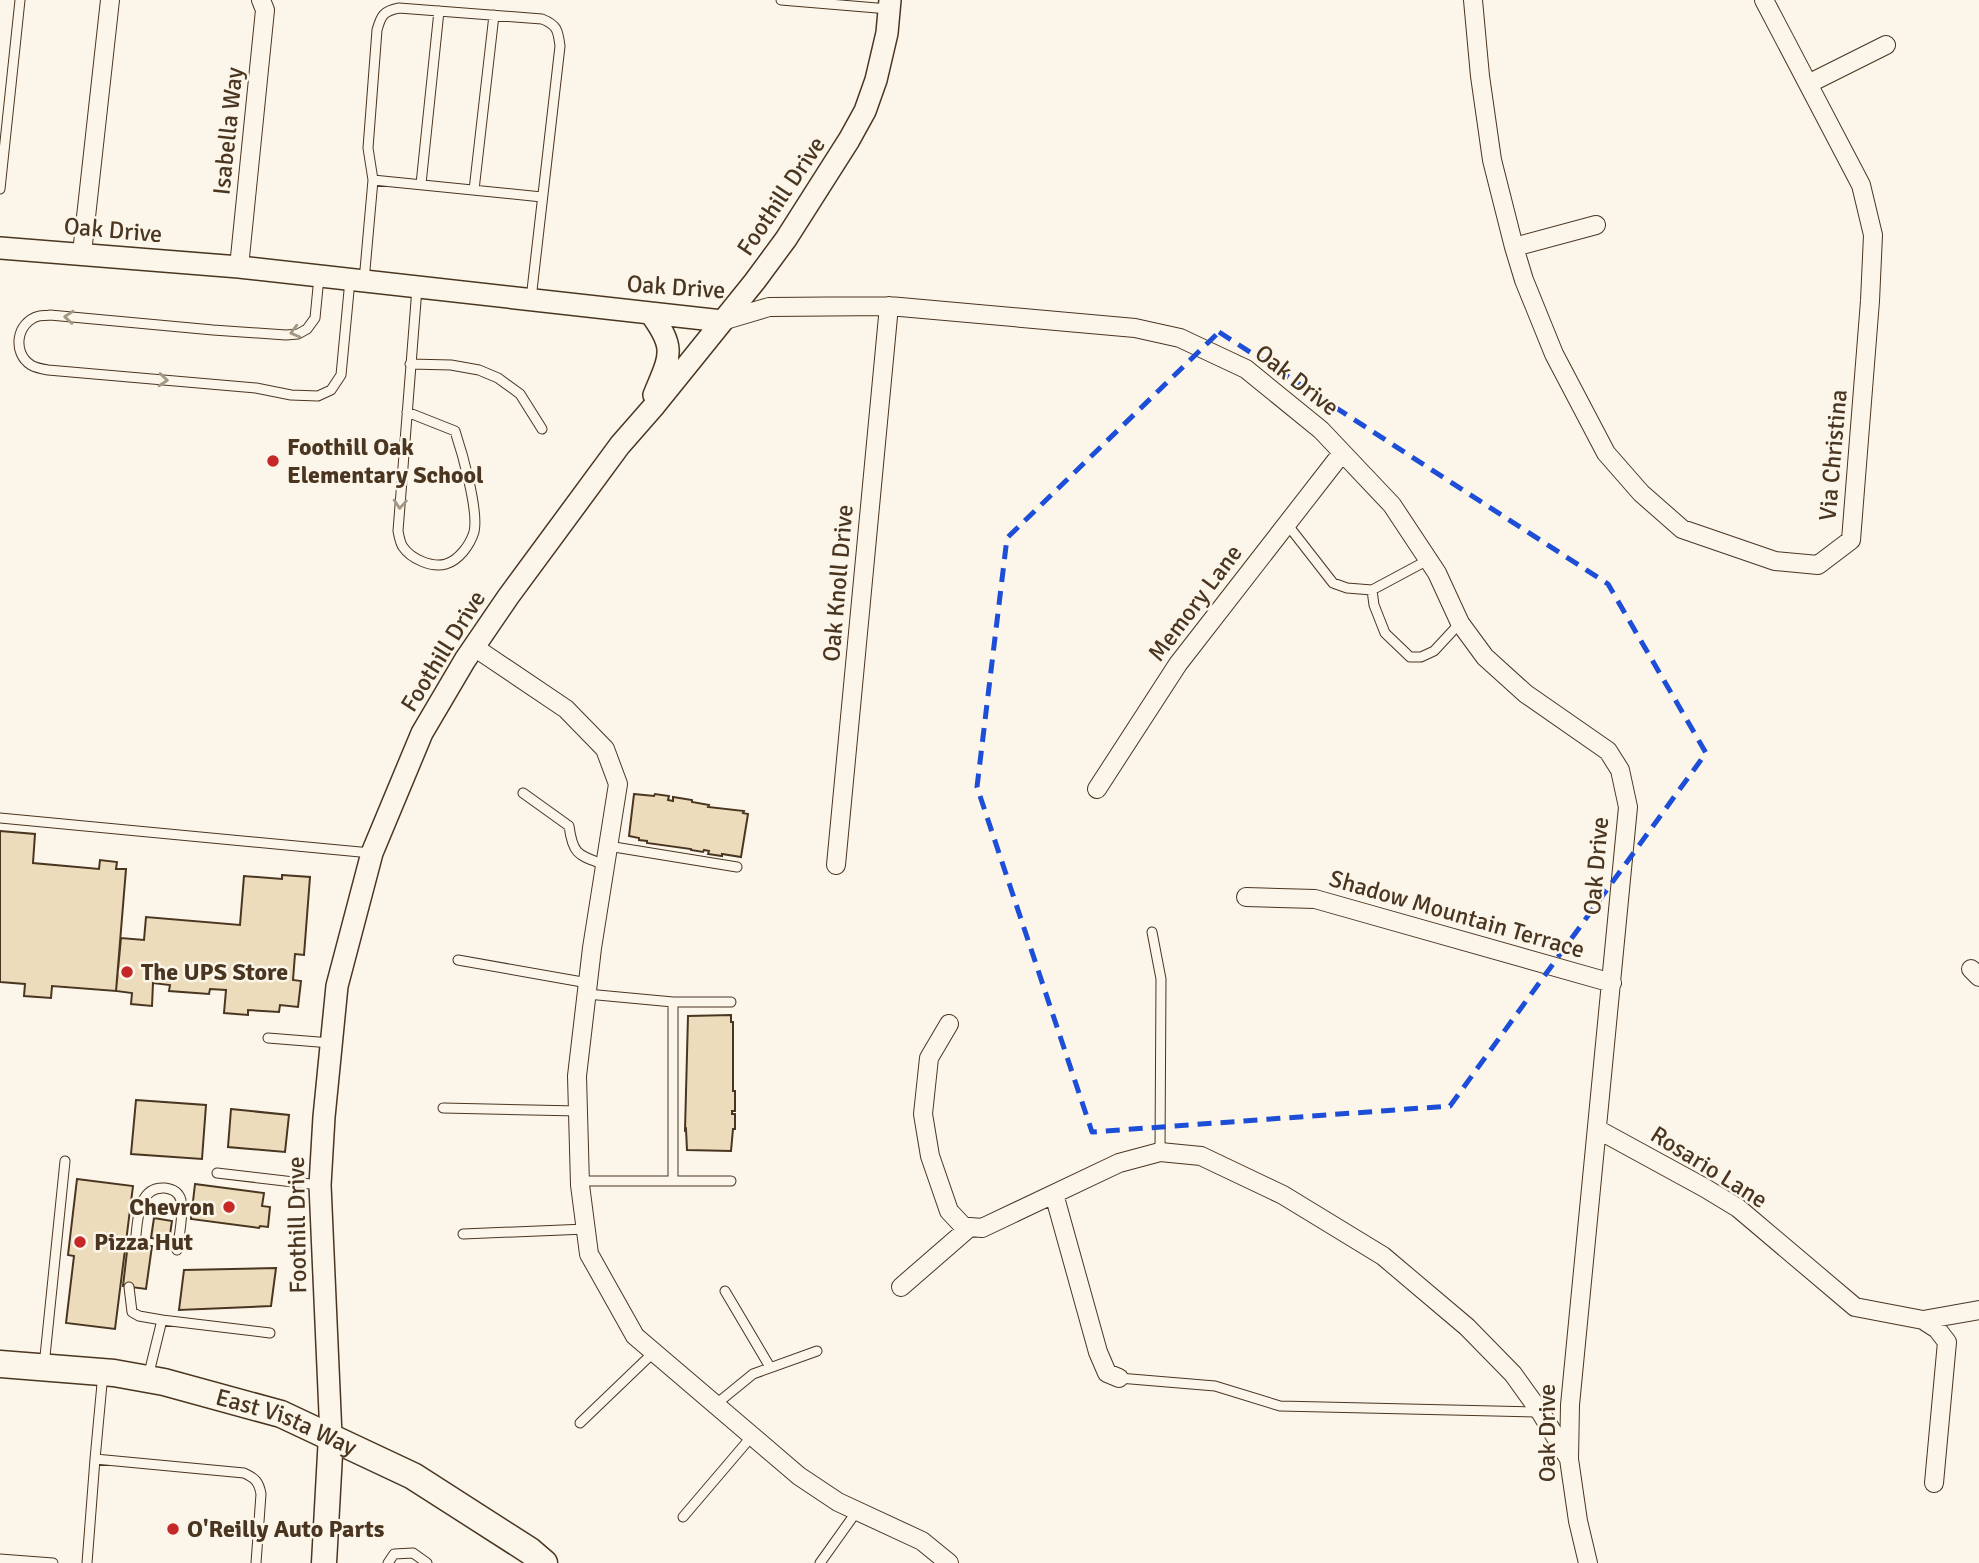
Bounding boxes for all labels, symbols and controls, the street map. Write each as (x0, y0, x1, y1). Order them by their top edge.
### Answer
street label: Isabella Way (206, 66, 250, 196)
street label: Foothill Drive (730, 131, 832, 261)
street label: Oak Drive (63, 211, 163, 249)
street label: Oak Drive (626, 269, 726, 305)
one-way arrow (64, 310, 75, 325)
one-way arrow (290, 324, 302, 338)
street label: Oak Drive (1249, 338, 1345, 422)
one-way arrow (158, 372, 169, 387)
street label: Via Christina (1812, 388, 1854, 522)
place label: Foothill Oak Elementary School (287, 432, 484, 490)
marker: Foothill Oak Elementary School (265, 453, 281, 469)
one-way arrow (393, 499, 408, 510)
street label: Oak Knoll Drive (816, 503, 860, 663)
street label: Memory Lane (1141, 539, 1249, 667)
street label: Foothill Drive (394, 585, 492, 717)
street label: Oak Drive (1577, 816, 1615, 916)
street label: Shadow Mountain Terrace (1326, 863, 1588, 965)
place label: The UPS Store (141, 957, 288, 987)
marker: The UPS Store (119, 964, 135, 980)
street label: Rosario Lane (1645, 1119, 1773, 1215)
street label: Foothill Drive (281, 1156, 313, 1294)
place label: Chevron (129, 1192, 215, 1222)
marker: Chevron (221, 1199, 237, 1215)
place label: Pizza Hut (94, 1227, 193, 1257)
marker: Pizza Hut (72, 1234, 88, 1250)
street label: East Vista Way (212, 1382, 362, 1462)
street label: Oak Drive (1532, 1384, 1562, 1482)
place label: O'Reilly Auto Parts (187, 1514, 385, 1544)
marker: O'Reilly Auto Parts (165, 1521, 181, 1537)

